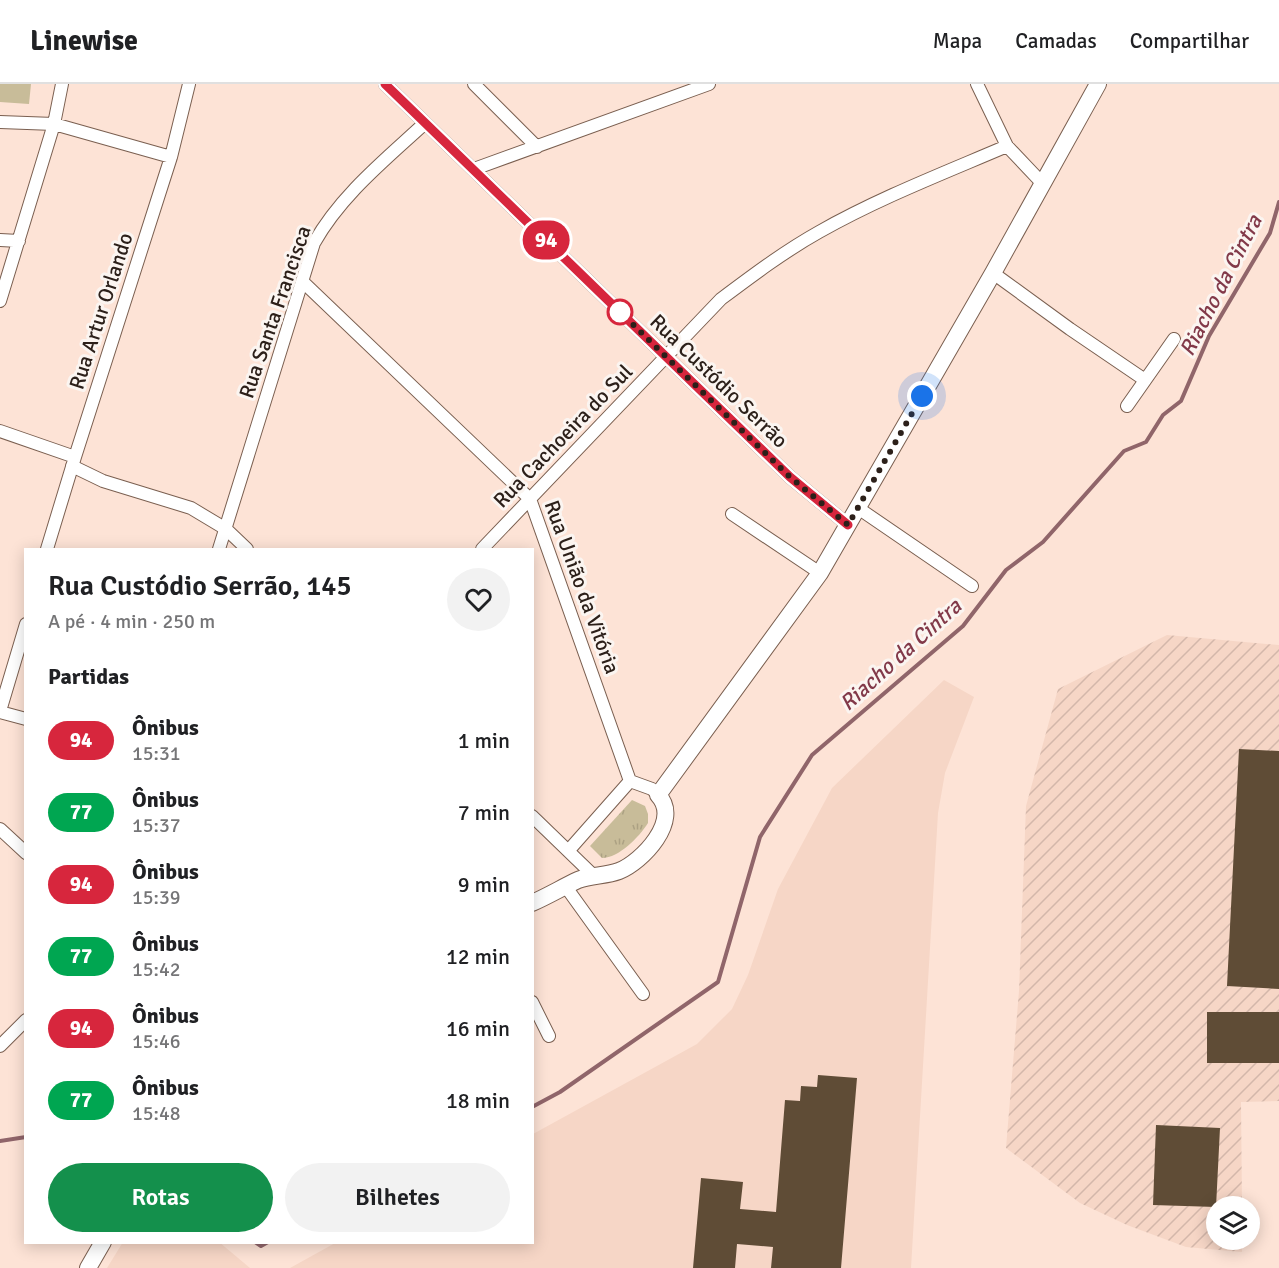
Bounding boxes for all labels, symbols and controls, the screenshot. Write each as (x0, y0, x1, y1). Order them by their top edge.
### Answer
text: Linewise (30, 24, 138, 58)
text: Mapa (933, 28, 982, 54)
text: Camadas (1015, 28, 1097, 54)
text: Compartilhar (1130, 28, 1249, 54)
water label: Riacho da Cintra (1173, 209, 1268, 360)
line badge: 94 (519, 220, 573, 260)
street label: Rua Santa Francisca (233, 222, 317, 402)
text: 94 (535, 227, 557, 253)
street label: Rua Artur Orlando (63, 229, 139, 393)
unlabelled marker (607, 299, 633, 325)
street label: Rua Custódio Serrão (645, 309, 793, 453)
street label: Rua Cachoeira do Sul (488, 359, 638, 513)
your location (907, 381, 937, 411)
street label: Rua União da Vitória (539, 497, 625, 677)
button: heart (447, 568, 510, 631)
text: Rua Custódio Serrão, 145 (48, 569, 352, 603)
water label: Riacho da Cintra (834, 592, 967, 716)
text: A pé · 4 min · 250 m (48, 609, 215, 634)
text: Partidas (48, 663, 129, 690)
text: Ônibus (132, 714, 199, 741)
text: 94 (70, 727, 92, 753)
text: 1 min (458, 727, 510, 754)
text: 15:31 (132, 741, 181, 766)
text: Ônibus (132, 786, 199, 813)
text: 77 (70, 799, 92, 825)
text: 7 min (458, 799, 510, 826)
text: 15:37 (132, 813, 181, 838)
text: Ônibus (132, 858, 199, 885)
text: 94 (70, 871, 92, 897)
text: 9 min (458, 871, 510, 898)
text: 15:39 (132, 885, 181, 910)
text: Ônibus (132, 930, 199, 957)
text: 77 (70, 943, 92, 969)
text: 12 min (446, 943, 510, 970)
text: 15:42 (132, 957, 181, 982)
text: Ônibus (132, 1002, 199, 1029)
text: 94 (70, 1015, 92, 1041)
text: 16 min (446, 1015, 510, 1042)
text: 15:46 (132, 1029, 181, 1054)
text: Ônibus (132, 1074, 199, 1101)
text: 77 (70, 1087, 92, 1113)
text: 18 min (446, 1087, 510, 1114)
text: 15:48 (132, 1101, 181, 1126)
button: Rotas (48, 1163, 273, 1232)
button: Bilhetes (285, 1163, 510, 1232)
map controls (1206, 1196, 1260, 1250)
button: layers (1206, 1196, 1260, 1250)

